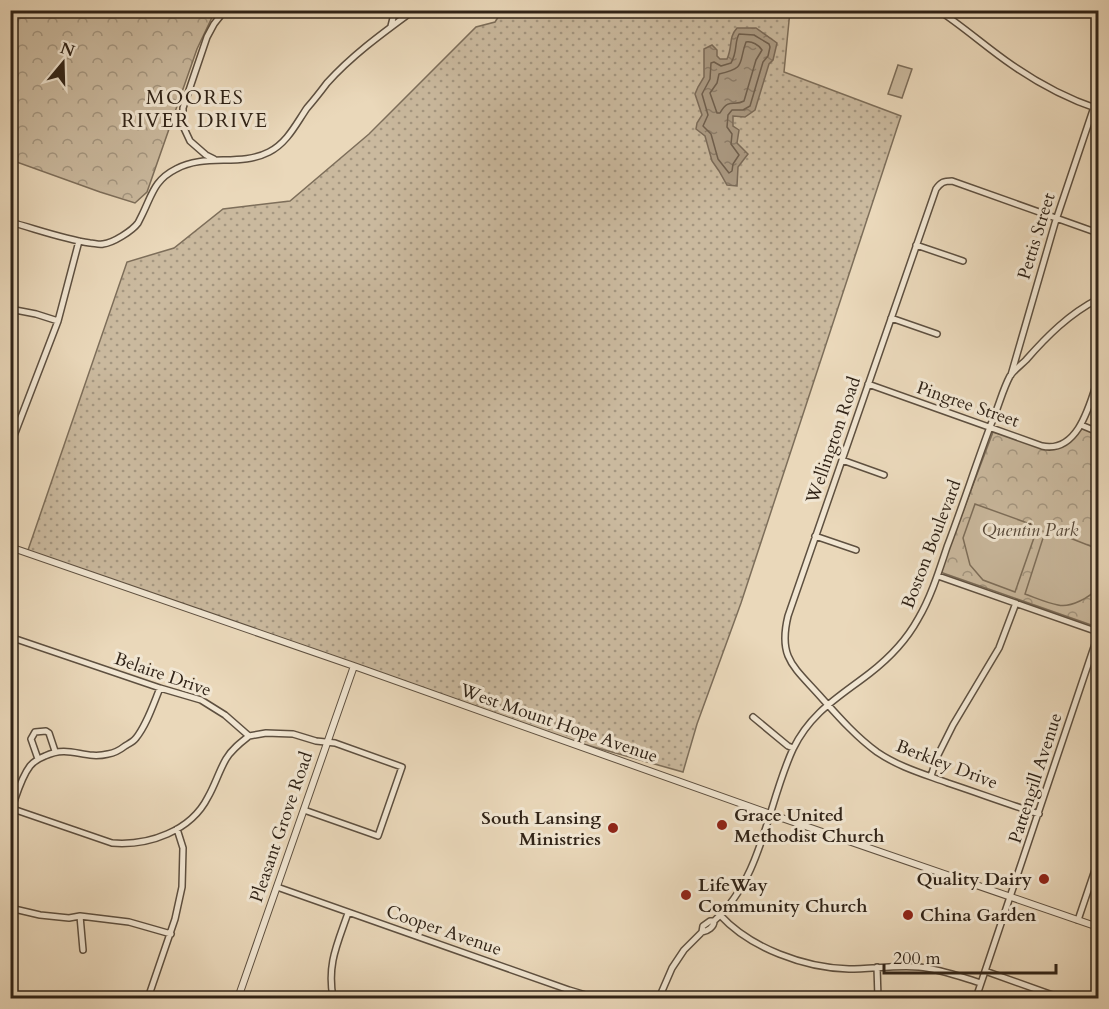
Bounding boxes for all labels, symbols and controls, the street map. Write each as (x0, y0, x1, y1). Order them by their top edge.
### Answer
north arrow (33, 33, 93, 93)
text: N (57, 37, 78, 62)
district label: MOORES RIVER DRIVE (121, 84, 269, 134)
street label: Pettis Street (1011, 189, 1062, 283)
street label: Wellington Road (800, 373, 867, 508)
street label: Pingree Street (913, 375, 1023, 434)
street label: Boston Boulevard (895, 476, 968, 612)
park label: Quentin Park (982, 518, 1078, 543)
street label: Belaire Drive (111, 646, 215, 703)
street label: West Mount Hope Avenue (456, 678, 661, 769)
street label: Pattengill Avenue (1003, 710, 1068, 847)
street label: Berkley Drive (892, 734, 1001, 795)
street label: Pleasant Grove Road (244, 748, 319, 906)
place label: Grace United Methodist Church (734, 803, 884, 849)
place label: South Lansing Ministries (481, 806, 601, 852)
marker: Grace United Methodist Church (715, 818, 729, 832)
marker: South Lansing Ministries (606, 821, 620, 835)
place label: Quality Dairy (917, 867, 1033, 892)
marker: Quality Dairy (1037, 872, 1051, 886)
place label: LifeWay Community Church (698, 873, 867, 919)
marker: LifeWay Community Church (679, 888, 693, 902)
street label: Cooper Avenue (383, 899, 505, 962)
place label: China Garden (920, 903, 1037, 928)
marker: China Garden (901, 908, 915, 922)
scale bar (884, 937, 1056, 975)
text: 200 m (893, 946, 941, 971)

